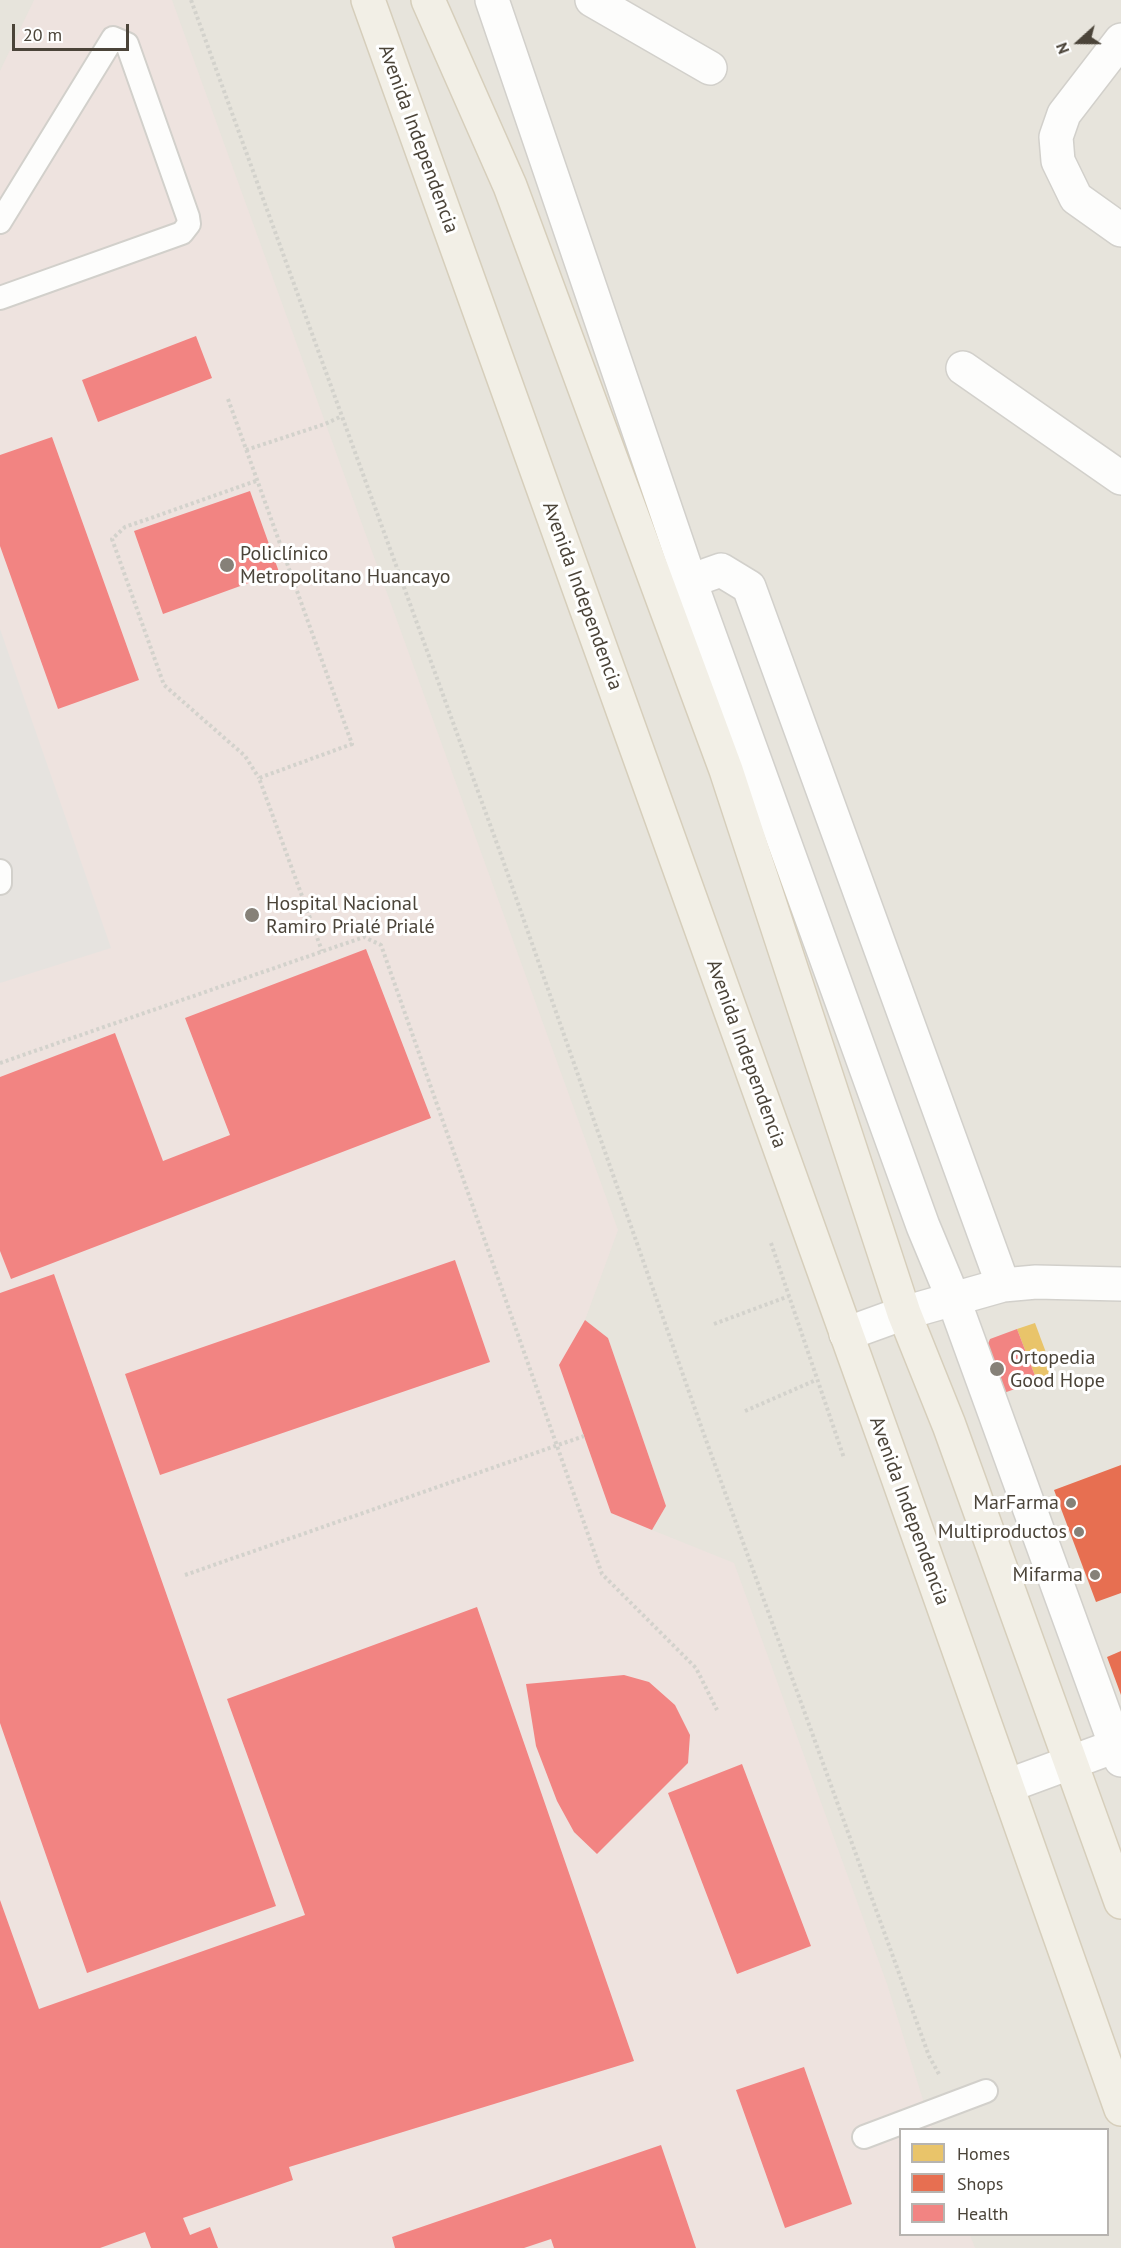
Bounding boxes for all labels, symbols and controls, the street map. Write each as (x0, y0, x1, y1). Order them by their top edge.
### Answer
scale bar (15, 12, 132, 50)
north arrow (1049, 12, 1109, 72)
text: 20 m (23, 23, 62, 46)
text: N (1051, 40, 1073, 57)
street label: Avenida Independencia (373, 42, 463, 236)
street label: Avenida Independencia (537, 499, 627, 693)
place label: Policlínico Metropolitano Huancayo (240, 542, 451, 589)
marker: Policlínico Metropolitano Huancayo (218, 556, 236, 574)
place label: Hospital Nacional Ramiro Prialé Prialé (266, 892, 435, 939)
marker: Hospital Nacional Ramiro Prialé Prialé (243, 906, 261, 924)
street label: Avenida Independencia (701, 957, 791, 1151)
place label: Ortopedia Good Hope (1010, 1346, 1105, 1393)
marker: Ortopedia Good Hope (988, 1360, 1006, 1378)
street label: Avenida Independencia (864, 1414, 954, 1608)
place label: MarFarma (973, 1491, 1059, 1515)
marker: MarFarma (1064, 1496, 1078, 1510)
place label: Multiproductos (938, 1520, 1067, 1544)
marker: Multiproductos (1072, 1525, 1086, 1539)
place label: Mifarma (1013, 1563, 1083, 1587)
marker: Mifarma (1088, 1568, 1102, 1582)
legend (899, 2128, 1109, 2236)
text: Homes (957, 2142, 1010, 2165)
text: Shops (957, 2172, 1003, 2195)
text: Health (957, 2202, 1008, 2225)

